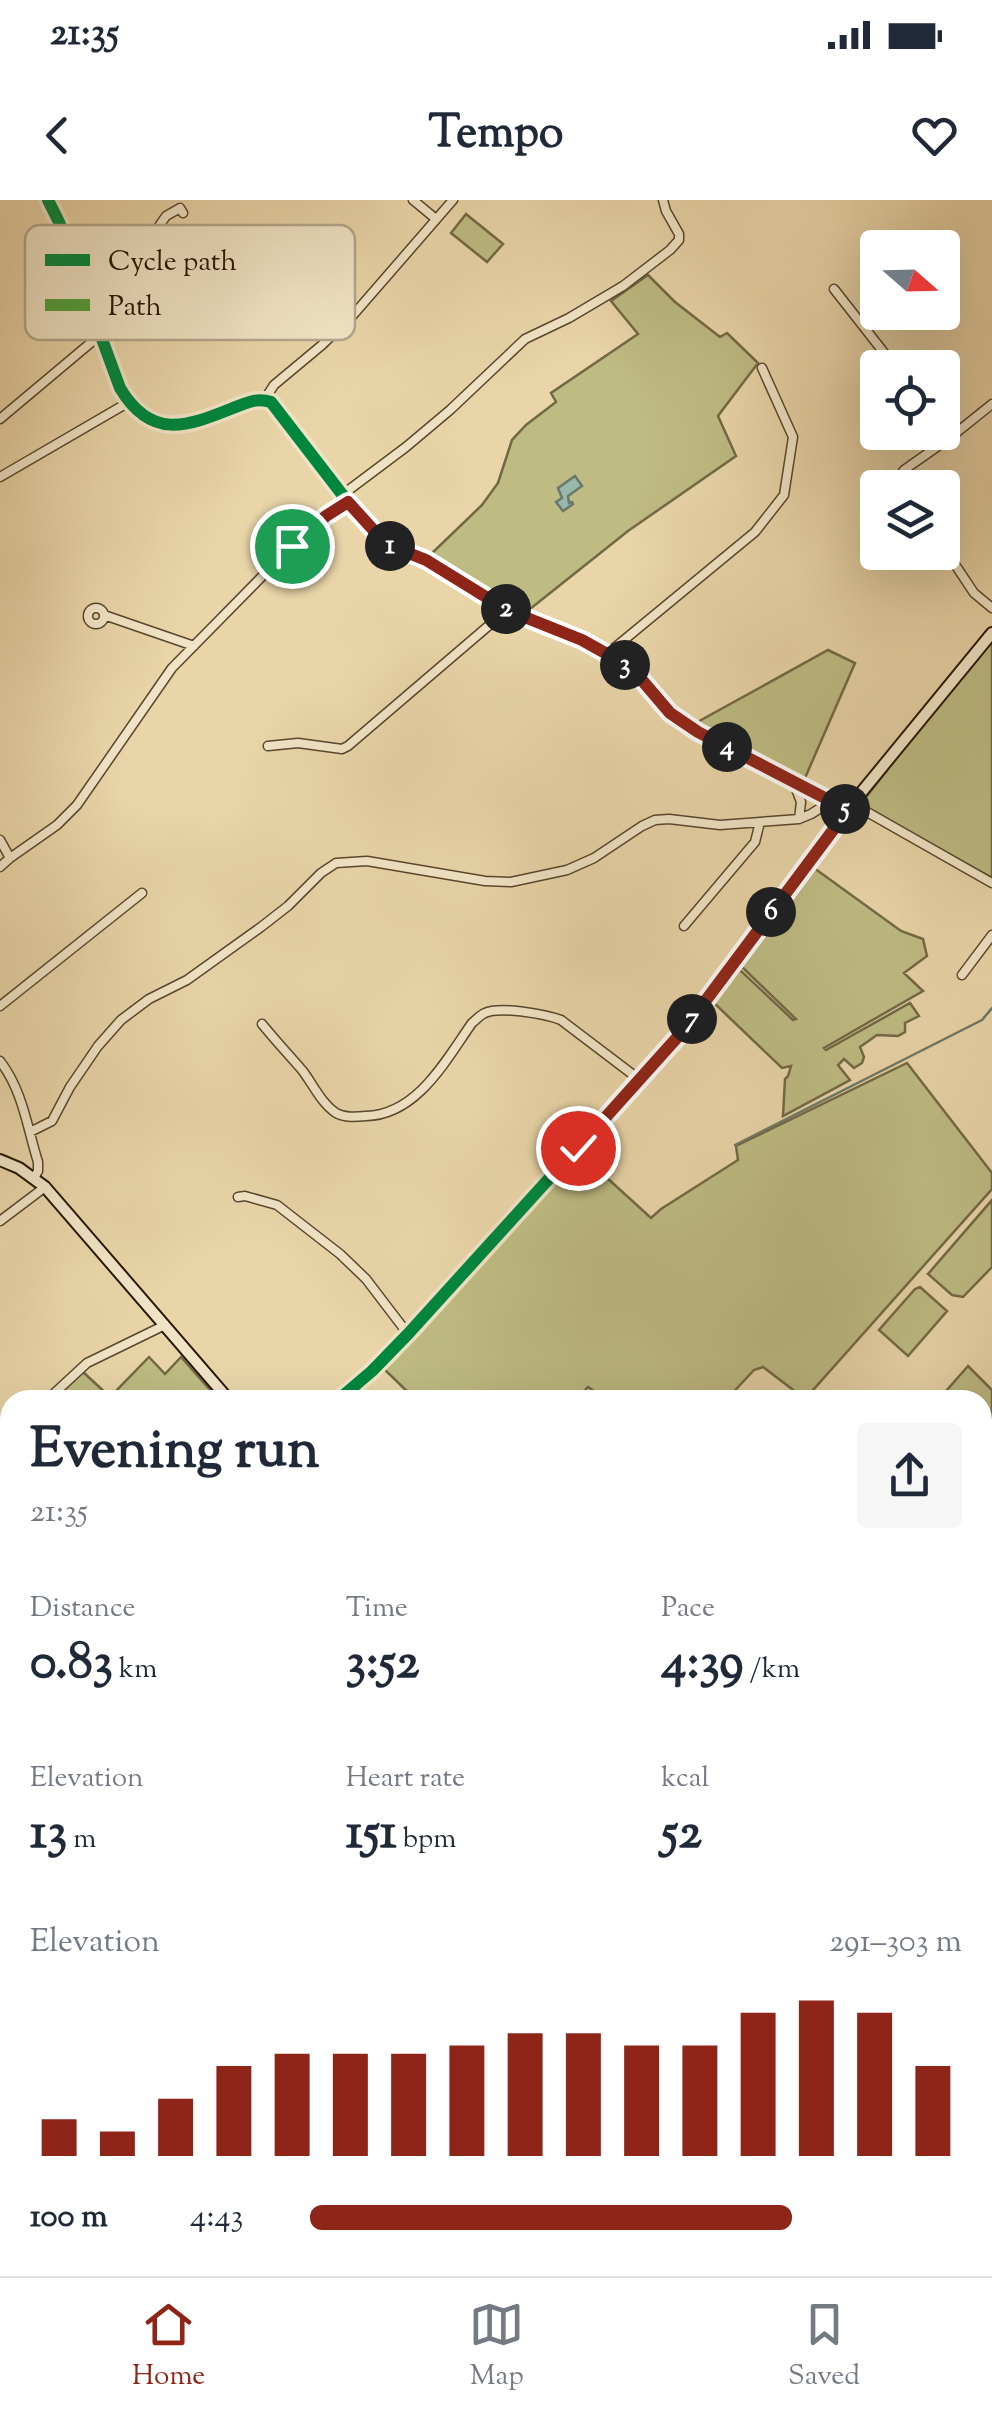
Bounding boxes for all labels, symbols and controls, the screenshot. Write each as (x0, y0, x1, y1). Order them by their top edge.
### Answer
text: 21:35 (50, 8, 119, 62)
text: Tempo (428, 103, 564, 168)
icon: back (30, 108, 85, 163)
icon: heart (907, 108, 962, 163)
legend (25, 225, 355, 340)
north arrow (860, 230, 960, 330)
map controls (860, 230, 960, 570)
text: Cycle path (108, 243, 237, 283)
text: Path (108, 288, 162, 328)
button: locate (860, 350, 960, 450)
button: layers (860, 470, 960, 570)
pin (250, 504, 335, 589)
icon: arrive (265, 519, 320, 574)
pin: 1 (365, 521, 415, 571)
text: 1 (385, 526, 395, 566)
pin: 2 (481, 584, 531, 634)
text: 2 (499, 589, 513, 629)
pin: 3 (600, 640, 650, 690)
text: 3 (619, 645, 631, 685)
pin: 4 (702, 722, 752, 772)
text: 4 (720, 727, 734, 767)
pin: 5 (820, 784, 870, 834)
text: 5 (840, 789, 850, 829)
pin: 6 (746, 887, 796, 937)
text: 6 (764, 892, 778, 932)
pin: 7 (667, 994, 717, 1044)
text: 7 (685, 999, 699, 1039)
pin (536, 1106, 621, 1191)
icon: check (551, 1121, 606, 1176)
text: Evening run (30, 1413, 319, 1492)
button: share (857, 1423, 962, 1528)
text: 21:35 (30, 1490, 88, 1536)
text: Distance (30, 1589, 136, 1629)
text: Time (346, 1589, 408, 1629)
text: Pace (661, 1589, 715, 1629)
text: 0.83 (30, 1629, 113, 1701)
text: 3:52 (346, 1629, 419, 1701)
text: 4:39 (661, 1629, 744, 1701)
text: km (113, 1650, 157, 1690)
text: /km (744, 1650, 800, 1690)
text: Elevation (30, 1759, 144, 1799)
text: Heart rate (346, 1759, 465, 1799)
text: kcal (661, 1759, 709, 1799)
text: 13 (30, 1799, 67, 1871)
text: 151 (346, 1799, 397, 1871)
text: 52 (661, 1799, 702, 1871)
text: m (67, 1820, 96, 1860)
text: bpm (397, 1820, 456, 1860)
text: Elevation (30, 1920, 160, 1966)
text: 291–303 m (829, 1920, 962, 1966)
text: 100 m (30, 2195, 108, 2241)
text: 4:43 (190, 2195, 244, 2241)
tab: Home (132, 2297, 205, 2397)
tab: Map (469, 2297, 524, 2397)
tab: Saved (788, 2297, 860, 2397)

